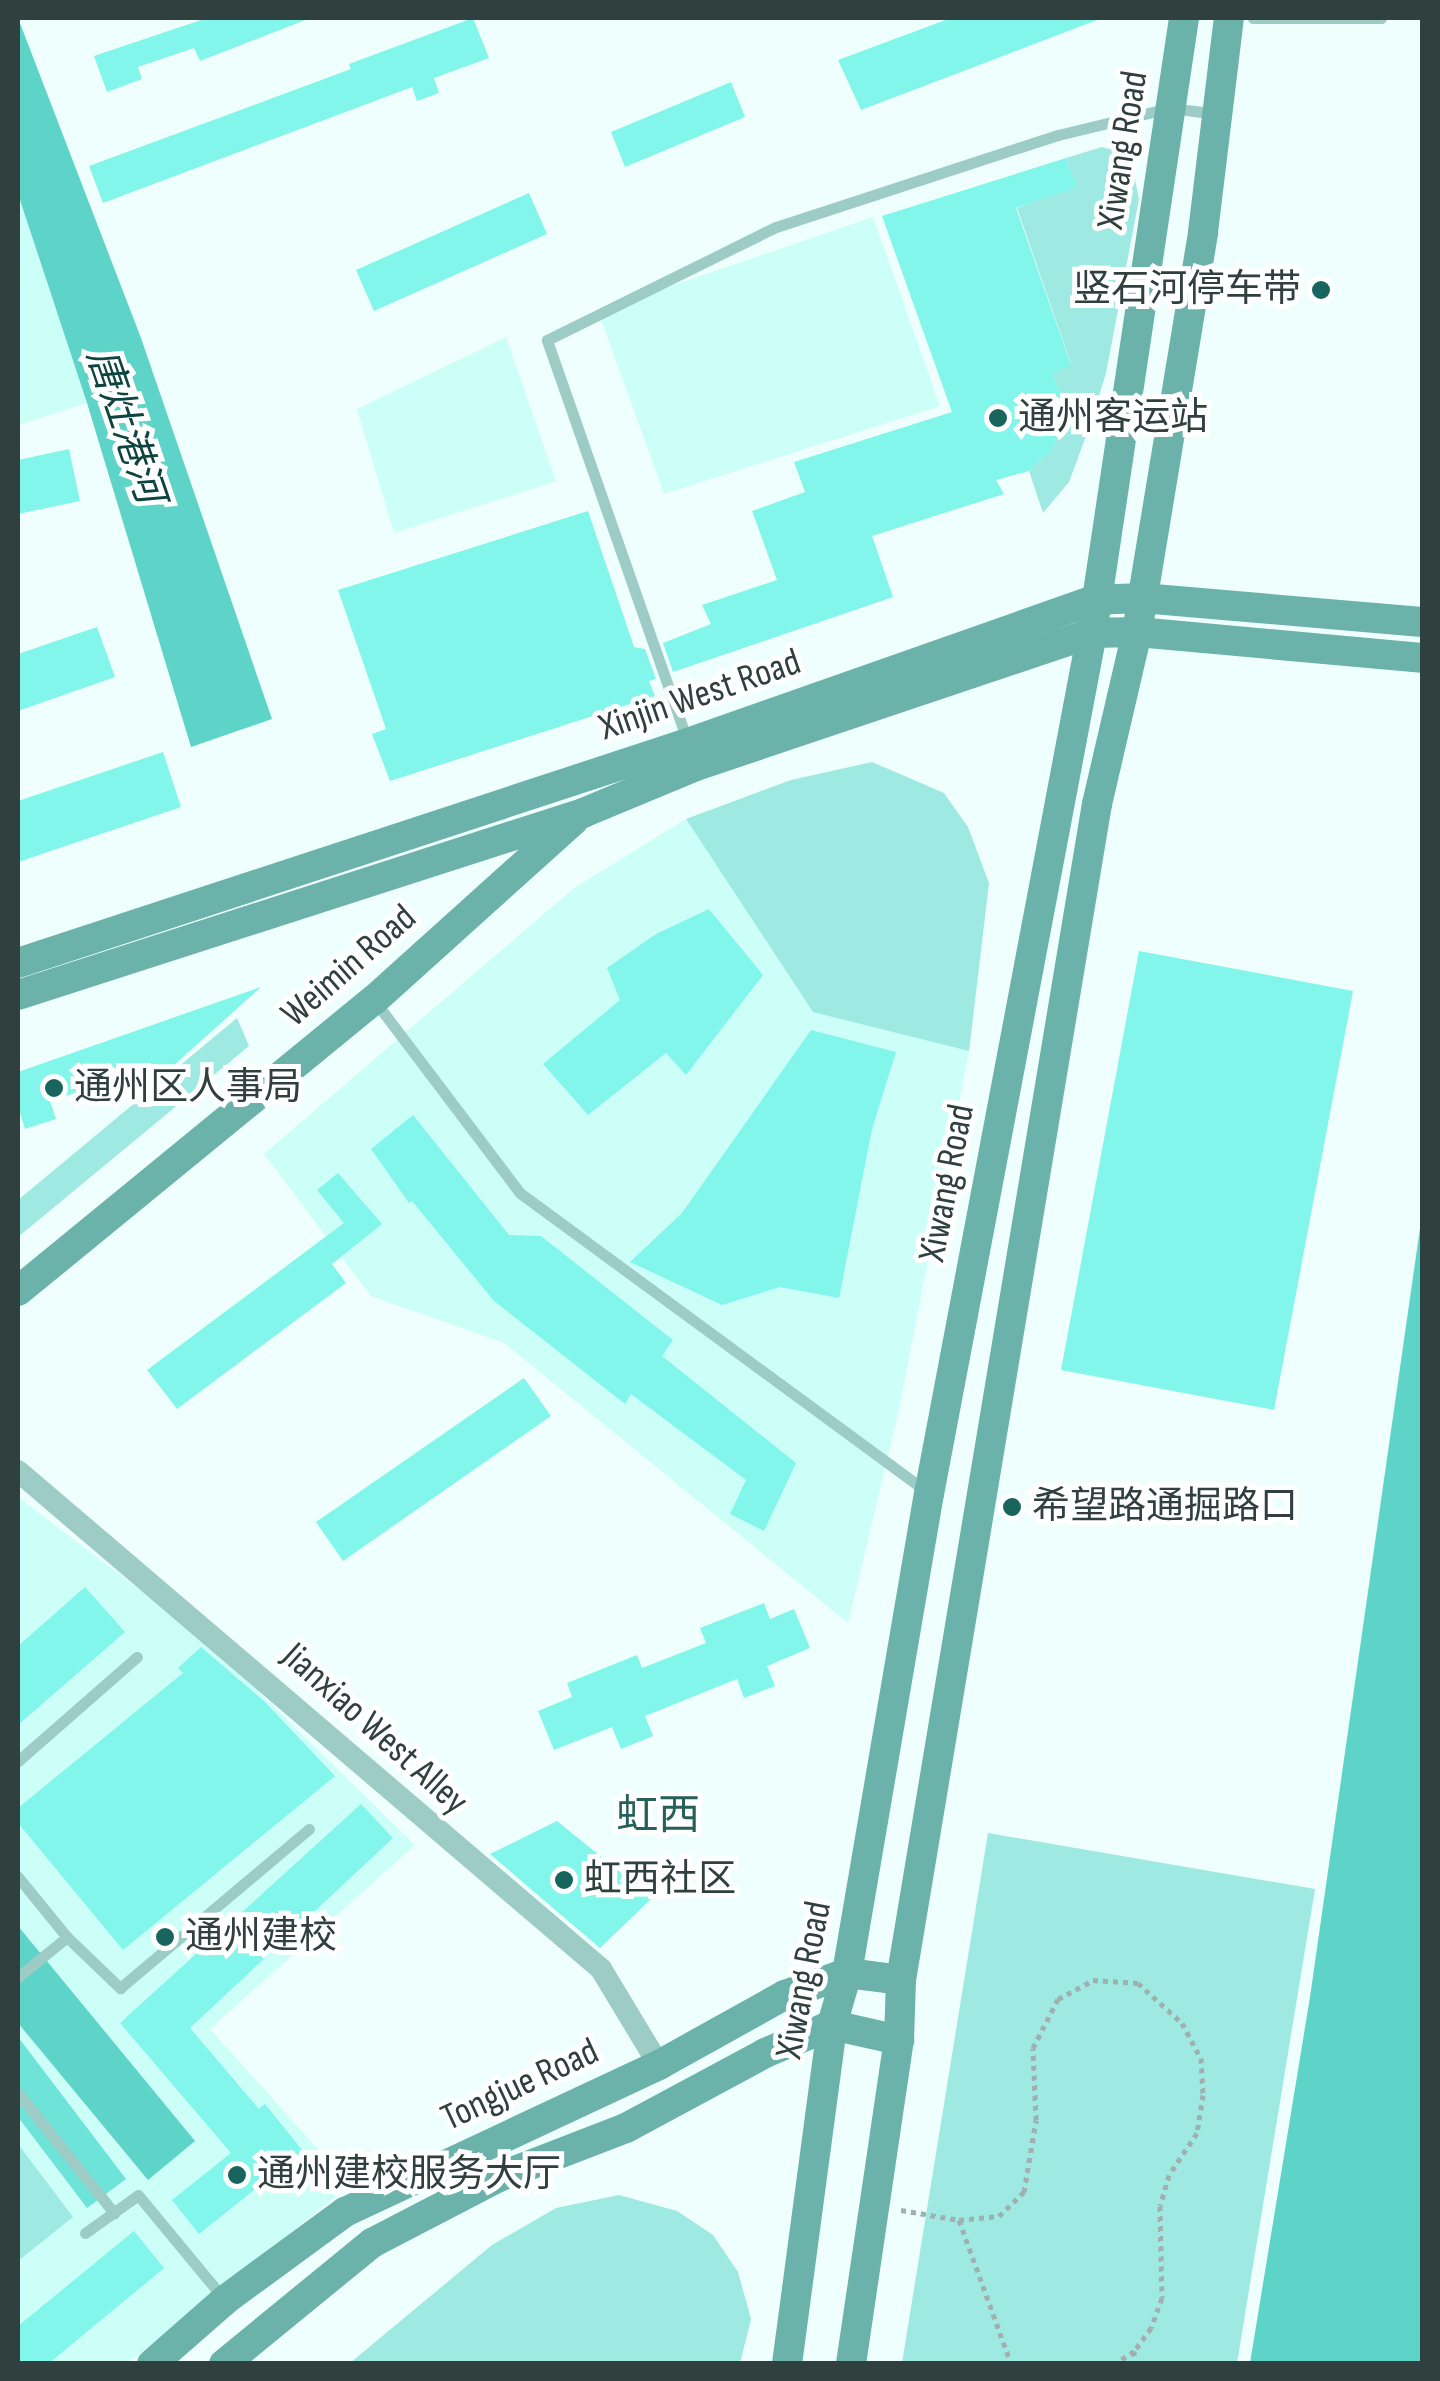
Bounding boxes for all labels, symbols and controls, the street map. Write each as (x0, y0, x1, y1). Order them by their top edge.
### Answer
street label: Xiwang Road (1088, 68, 1158, 232)
place label: 竖石河停车带 (1073, 267, 1301, 313)
marker: 竖石河停车带 (1310, 279, 1332, 301)
water label: 唐灶港河 (76, 343, 174, 509)
place label: 通州客运站 (1018, 395, 1208, 441)
marker: 通州客运站 (987, 407, 1009, 429)
street label: Xinjin West Road (594, 639, 806, 751)
street label: Weimin Road (272, 895, 426, 1037)
place label: 通州区人事局 (74, 1065, 302, 1111)
marker: 通州区人事局 (43, 1077, 65, 1099)
street label: Xiwang Road (909, 1100, 985, 1266)
place label: 希望路通掘路口 (1032, 1484, 1298, 1530)
marker: 希望路通掘路口 (1001, 1496, 1023, 1518)
street label: Jianxiao West Alley (273, 1634, 477, 1824)
district label: 虹西 (616, 1792, 700, 1842)
place label: 虹西社区 (584, 1857, 736, 1903)
marker: 虹西社区 (553, 1869, 575, 1891)
street label: Xiwang Road (766, 1897, 842, 2063)
place label: 通州建校 (185, 1914, 337, 1960)
marker: 通州建校 (154, 1926, 176, 1948)
street label: Tongjue Road (434, 2029, 606, 2141)
place label: 通州建校服务大厅 (257, 2152, 561, 2198)
marker: 通州建校服务大厅 (226, 2164, 248, 2186)

